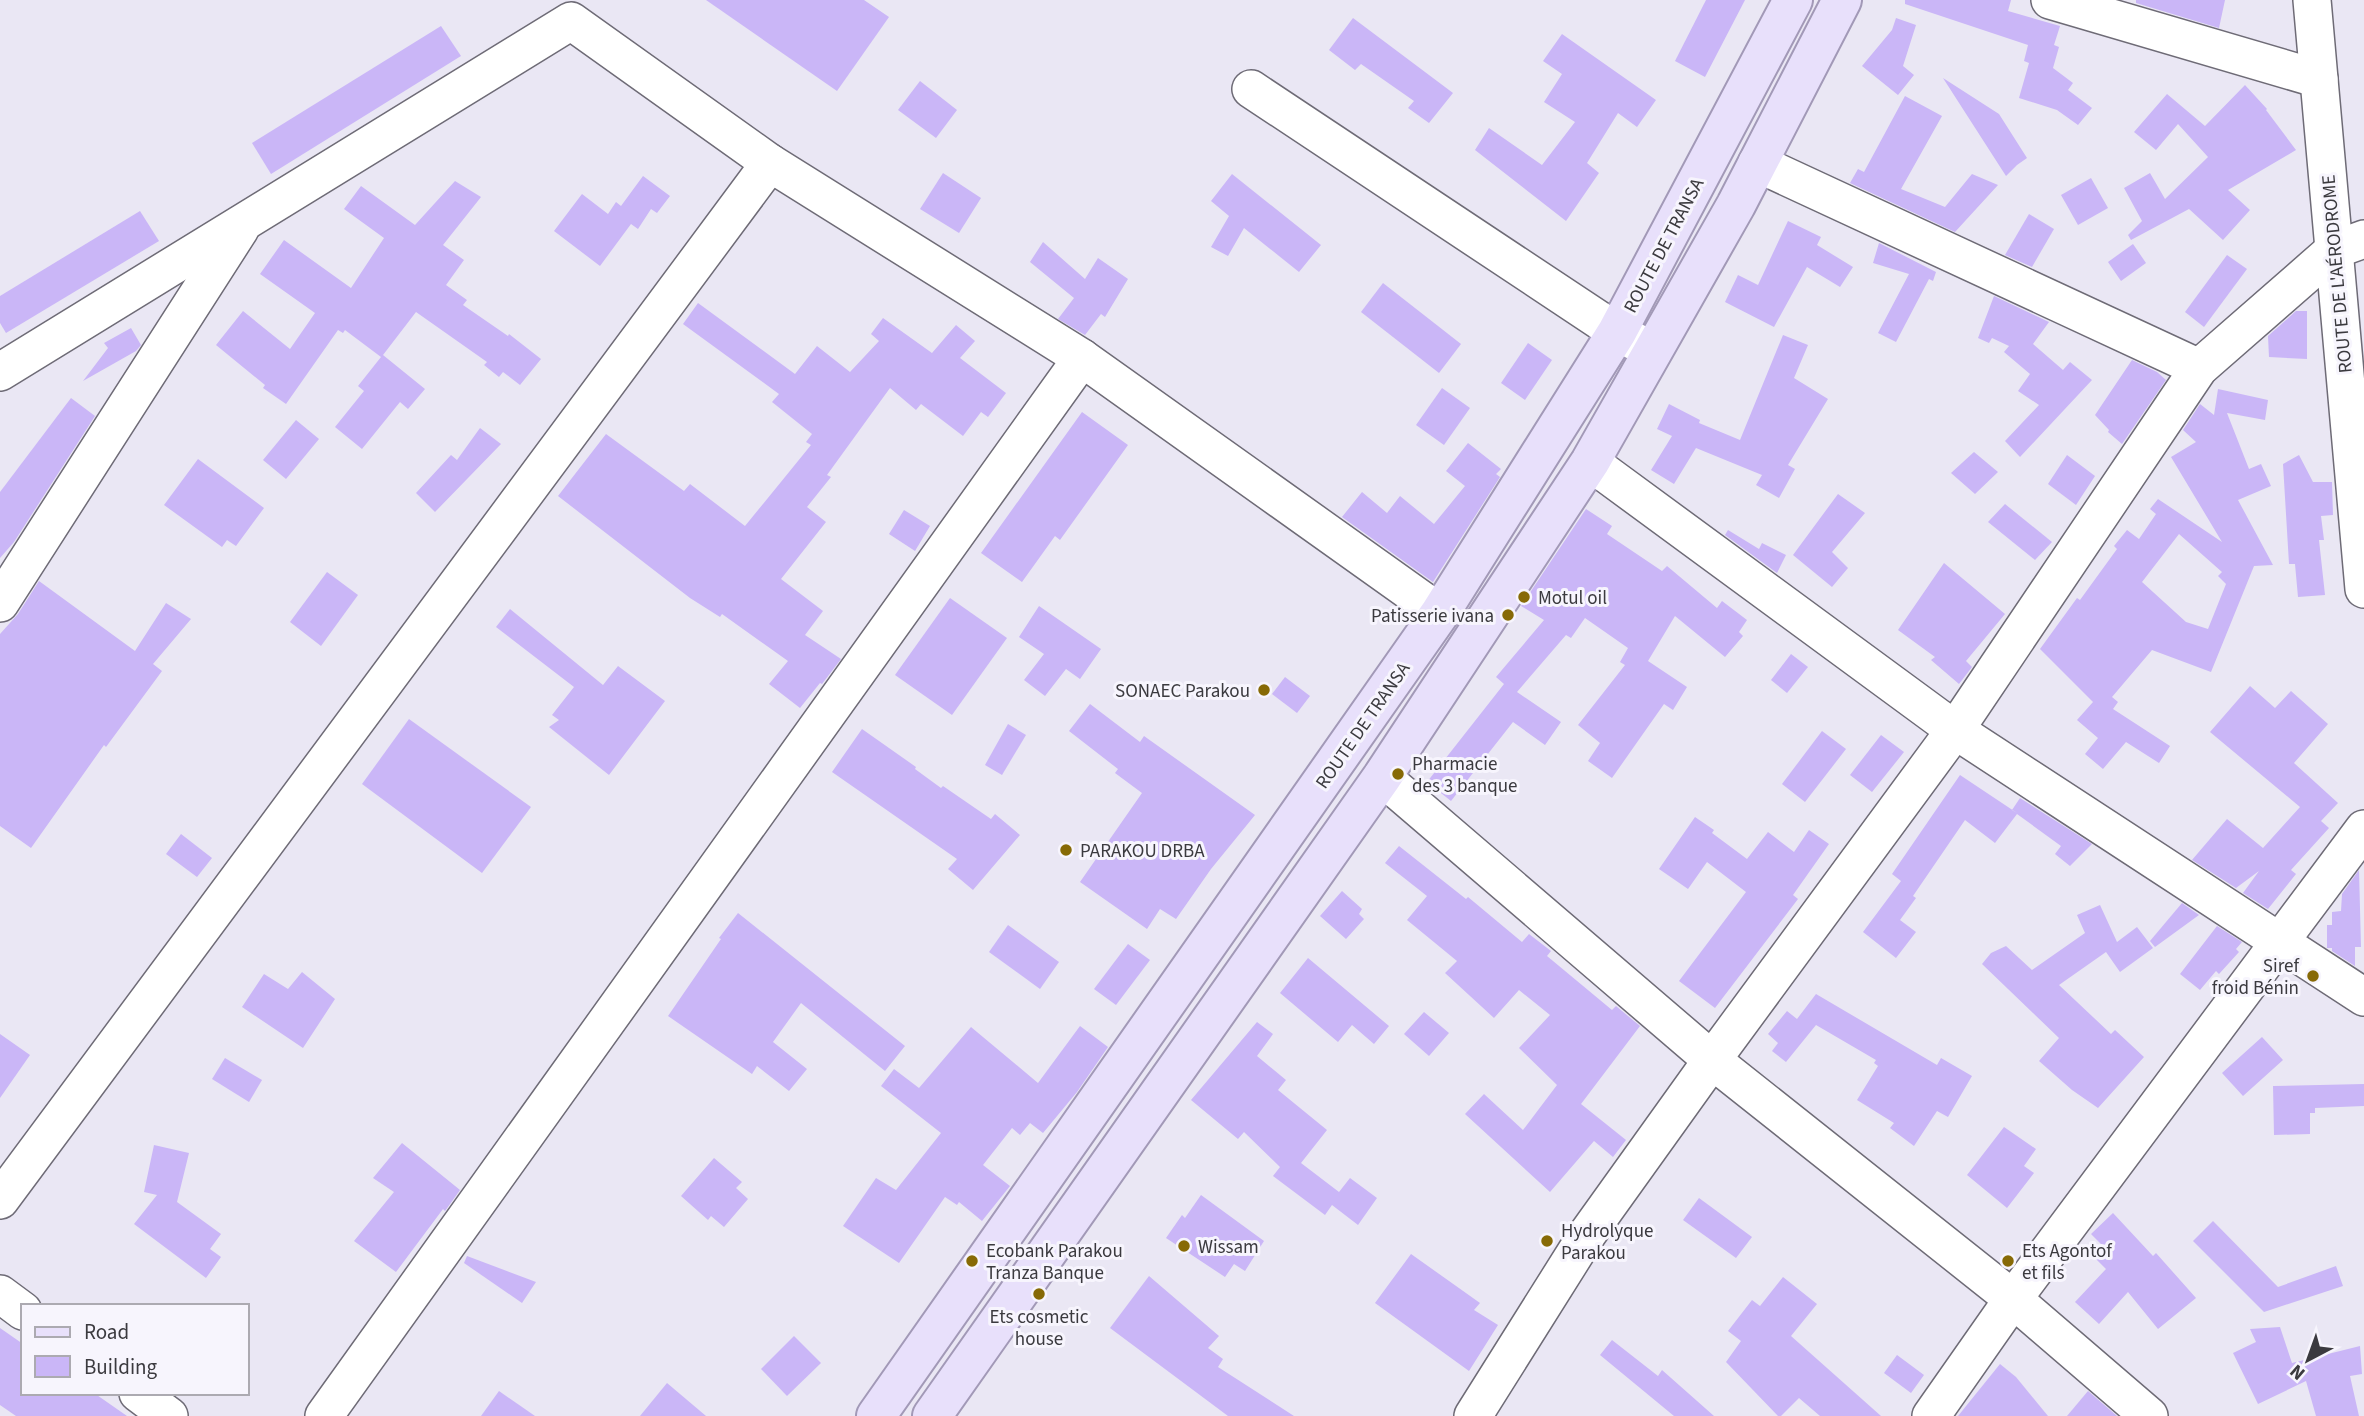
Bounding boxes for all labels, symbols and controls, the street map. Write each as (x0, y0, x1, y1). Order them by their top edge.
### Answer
street label: ROUTE DE TRANSA (1617, 173, 1712, 318)
street label: ROUTE DE L'AÉRODROME (2315, 174, 2360, 374)
place label: Motul oil (1538, 585, 1607, 612)
marker: Motul oil (1516, 589, 1532, 605)
place label: Patisserie ivana (1371, 603, 1494, 630)
marker: Patisserie ivana (1500, 607, 1516, 623)
street label: ROUTE DE TRANSA (1309, 656, 1417, 795)
place label: SONAEC Parakou (1115, 678, 1250, 705)
marker: SONAEC Parakou (1256, 682, 1272, 698)
place label: Pharmacie des 3 banque (1412, 751, 1518, 800)
marker: Pharmacie des 3 banque (1390, 766, 1406, 782)
place label: PARAKOU DRBA (1080, 838, 1205, 865)
marker: PARAKOU DRBA (1058, 842, 1074, 858)
place label: Siref froid Bénin (2212, 953, 2300, 1002)
marker: Siref froid Bénin (2305, 968, 2321, 984)
place label: Hydrolyque Parakou (1561, 1218, 1653, 1267)
marker: Hydrolyque Parakou (1539, 1233, 1555, 1249)
place label: Wissam (1198, 1234, 1259, 1261)
place label: Ecobank Parakou Tranza Banque (986, 1238, 1123, 1287)
marker: Wissam (1176, 1238, 1192, 1254)
place label: Ets Agontof et fils (2022, 1238, 2113, 1287)
marker: Ecobank Parakou Tranza Banque (964, 1253, 980, 1269)
marker: Ets Agontof et fils (2000, 1253, 2016, 1269)
marker: Ets cosmetic house (1031, 1286, 1047, 1302)
legend (21, 1304, 248, 1395)
place label: Ets cosmetic house (990, 1304, 1089, 1353)
text: Road (84, 1317, 129, 1347)
north arrow (2273, 1325, 2343, 1395)
text: Building (84, 1352, 158, 1382)
text: N (2284, 1357, 2311, 1386)

